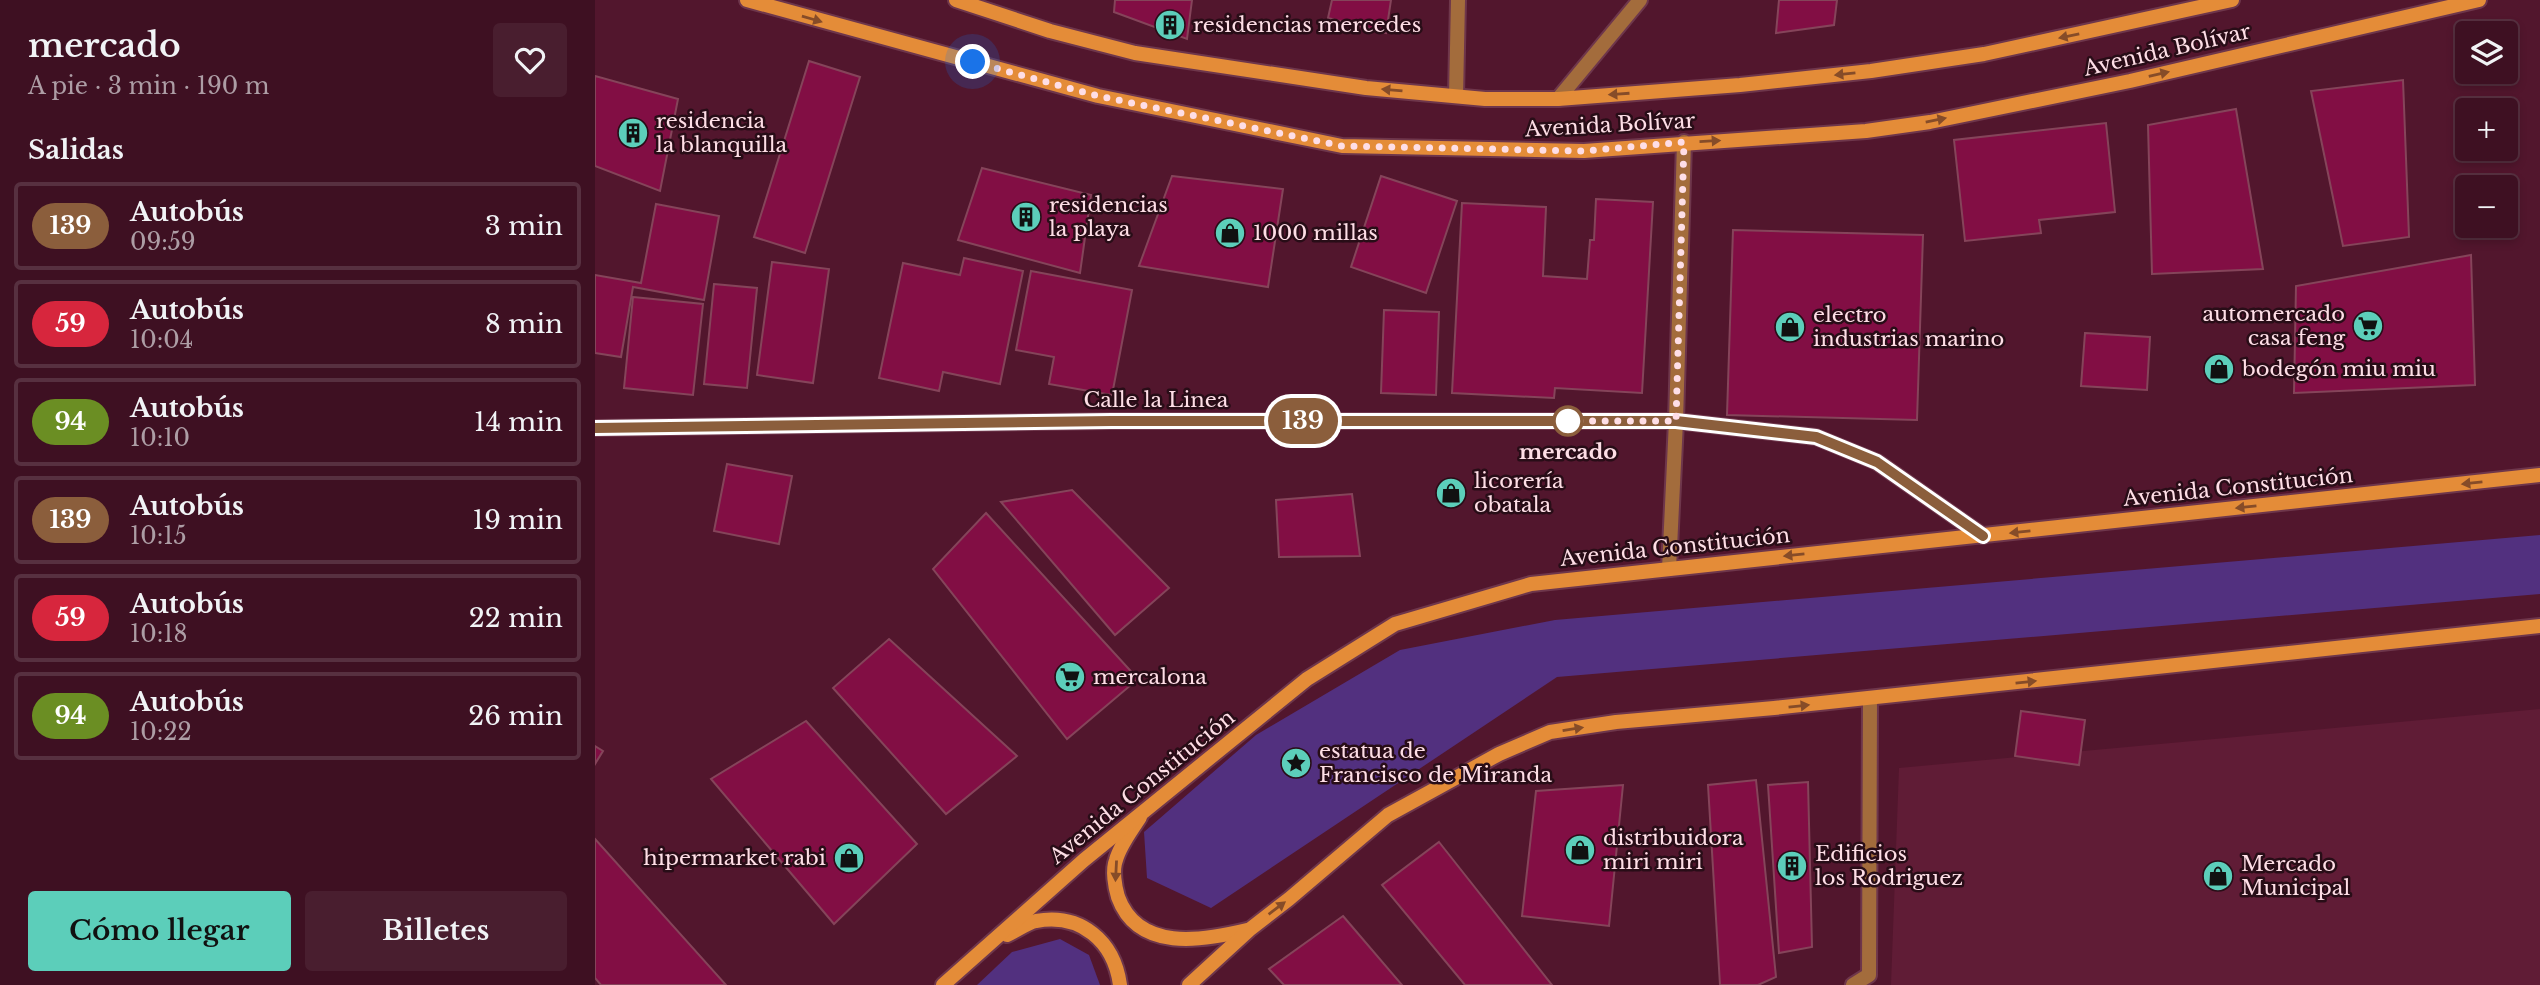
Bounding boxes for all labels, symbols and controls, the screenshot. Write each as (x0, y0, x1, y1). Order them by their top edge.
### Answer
building icon: residencias mercedes (1153, 8, 1187, 42)
place label: residencias mercedes (1193, 12, 1421, 38)
one-way arrow (802, 14, 823, 24)
street label: Avenida Bolívar (2080, 18, 2253, 82)
map controls (2455, 21, 2518, 238)
button: layers (2455, 21, 2518, 84)
button: heart (493, 23, 567, 97)
text: mercado (28, 25, 181, 66)
one-way arrow (2058, 31, 2080, 42)
your location (955, 44, 990, 79)
one-way arrow (1834, 69, 1856, 80)
one-way arrow (2148, 69, 2170, 80)
text: A pie · 3 min · 190 m (28, 72, 269, 100)
one-way arrow (1380, 84, 1402, 95)
one-way arrow (1607, 89, 1629, 100)
button: + (2455, 98, 2518, 161)
place label: residencia la blanquilla (656, 108, 788, 158)
street label: Avenida Bolívar (1523, 108, 1696, 142)
one-way arrow (1925, 115, 1947, 126)
building icon: residencia la blanquilla (616, 116, 650, 150)
text: Salidas (28, 134, 124, 166)
one-way arrow (1699, 135, 1721, 146)
button: − (2455, 175, 2518, 238)
place label: residencias la playa (1049, 192, 1168, 242)
text: Autobús (130, 196, 244, 228)
building icon: residencias la playa (1009, 200, 1043, 234)
text: 3 min (485, 210, 563, 242)
text: 139 (50, 211, 91, 240)
shop icon: 1000 millas (1213, 216, 1247, 250)
place label: 1000 millas (1253, 220, 1378, 246)
text: 09:59 (130, 228, 196, 256)
text: Autobús (130, 294, 244, 326)
place label: automercado casa feng (2202, 301, 2345, 351)
place label: electro industrias marino (1813, 302, 2004, 352)
text: 8 min (485, 308, 563, 340)
text: 59 (55, 309, 86, 338)
supermarket icon: automercado casa feng (2351, 309, 2385, 343)
shop icon: electro industrias marino (1773, 310, 1807, 344)
text: 10:04 (130, 326, 193, 354)
shop icon: bodegón miu miu (2202, 352, 2236, 386)
place label: bodegón miu miu (2241, 356, 2436, 382)
street label: Calle la Linea (1083, 387, 1229, 413)
text: Autobús (130, 392, 244, 424)
line badge: 139 (1263, 398, 1343, 444)
text: 14 min (474, 406, 563, 438)
text: 139 (1282, 406, 1324, 435)
marker: mercado (1553, 406, 1583, 436)
text: 94 (54, 407, 87, 436)
text: 10:10 (130, 424, 190, 452)
place label: mercado (1519, 439, 1617, 465)
street label: Avenida Constitución (2121, 462, 2354, 512)
place label: licorería obatala (1474, 468, 1564, 518)
shop icon: licorería obatala (1434, 476, 1468, 510)
one-way arrow (2461, 477, 2483, 488)
text: Autobús (130, 490, 244, 522)
one-way arrow (2235, 502, 2257, 513)
text: 19 min (473, 504, 563, 536)
text: 139 (50, 505, 91, 534)
text: 10:15 (130, 522, 187, 550)
street label: Avenida Constitución (1558, 522, 1791, 572)
one-way arrow (2009, 526, 2031, 537)
one-way arrow (1782, 550, 1804, 561)
text: Autobús (130, 588, 244, 620)
text: 22 min (469, 602, 563, 634)
text: 59 (55, 603, 86, 632)
text: 10:18 (130, 620, 187, 648)
supermarket icon: mercalona (1053, 660, 1087, 694)
place label: mercalona (1093, 664, 1207, 690)
one-way arrow (2015, 676, 2037, 687)
text: Autobús (130, 686, 244, 718)
text: 26 min (468, 700, 563, 732)
one-way arrow (1789, 700, 1811, 711)
text: 94 (54, 701, 87, 730)
street label: Avenida Constitución (1043, 704, 1240, 870)
text: 10:22 (130, 718, 192, 746)
one-way arrow (1562, 723, 1584, 734)
place label: estatua de Francisco de Miranda (1319, 738, 1553, 788)
place icon: estatua de Francisco de Miranda (1279, 746, 1313, 780)
place label: distribuidora miri miri (1603, 825, 1744, 875)
shop icon: distribuidora miri miri (1563, 833, 1597, 867)
shop icon: hipermarket rabi (832, 841, 866, 875)
place label: Edificios los Rodriguez (1815, 841, 1963, 891)
place label: hipermarket rabi (643, 845, 826, 871)
building icon: Edificios los Rodriguez (1775, 849, 1809, 883)
place label: Mercado Municipal (2241, 851, 2350, 901)
shop icon: Mercado Municipal (2201, 859, 2235, 893)
one-way arrow (1110, 860, 1121, 882)
button: Cómo llegar (28, 891, 291, 971)
button: Billetes (305, 891, 567, 971)
one-way arrow (1268, 901, 1286, 916)

